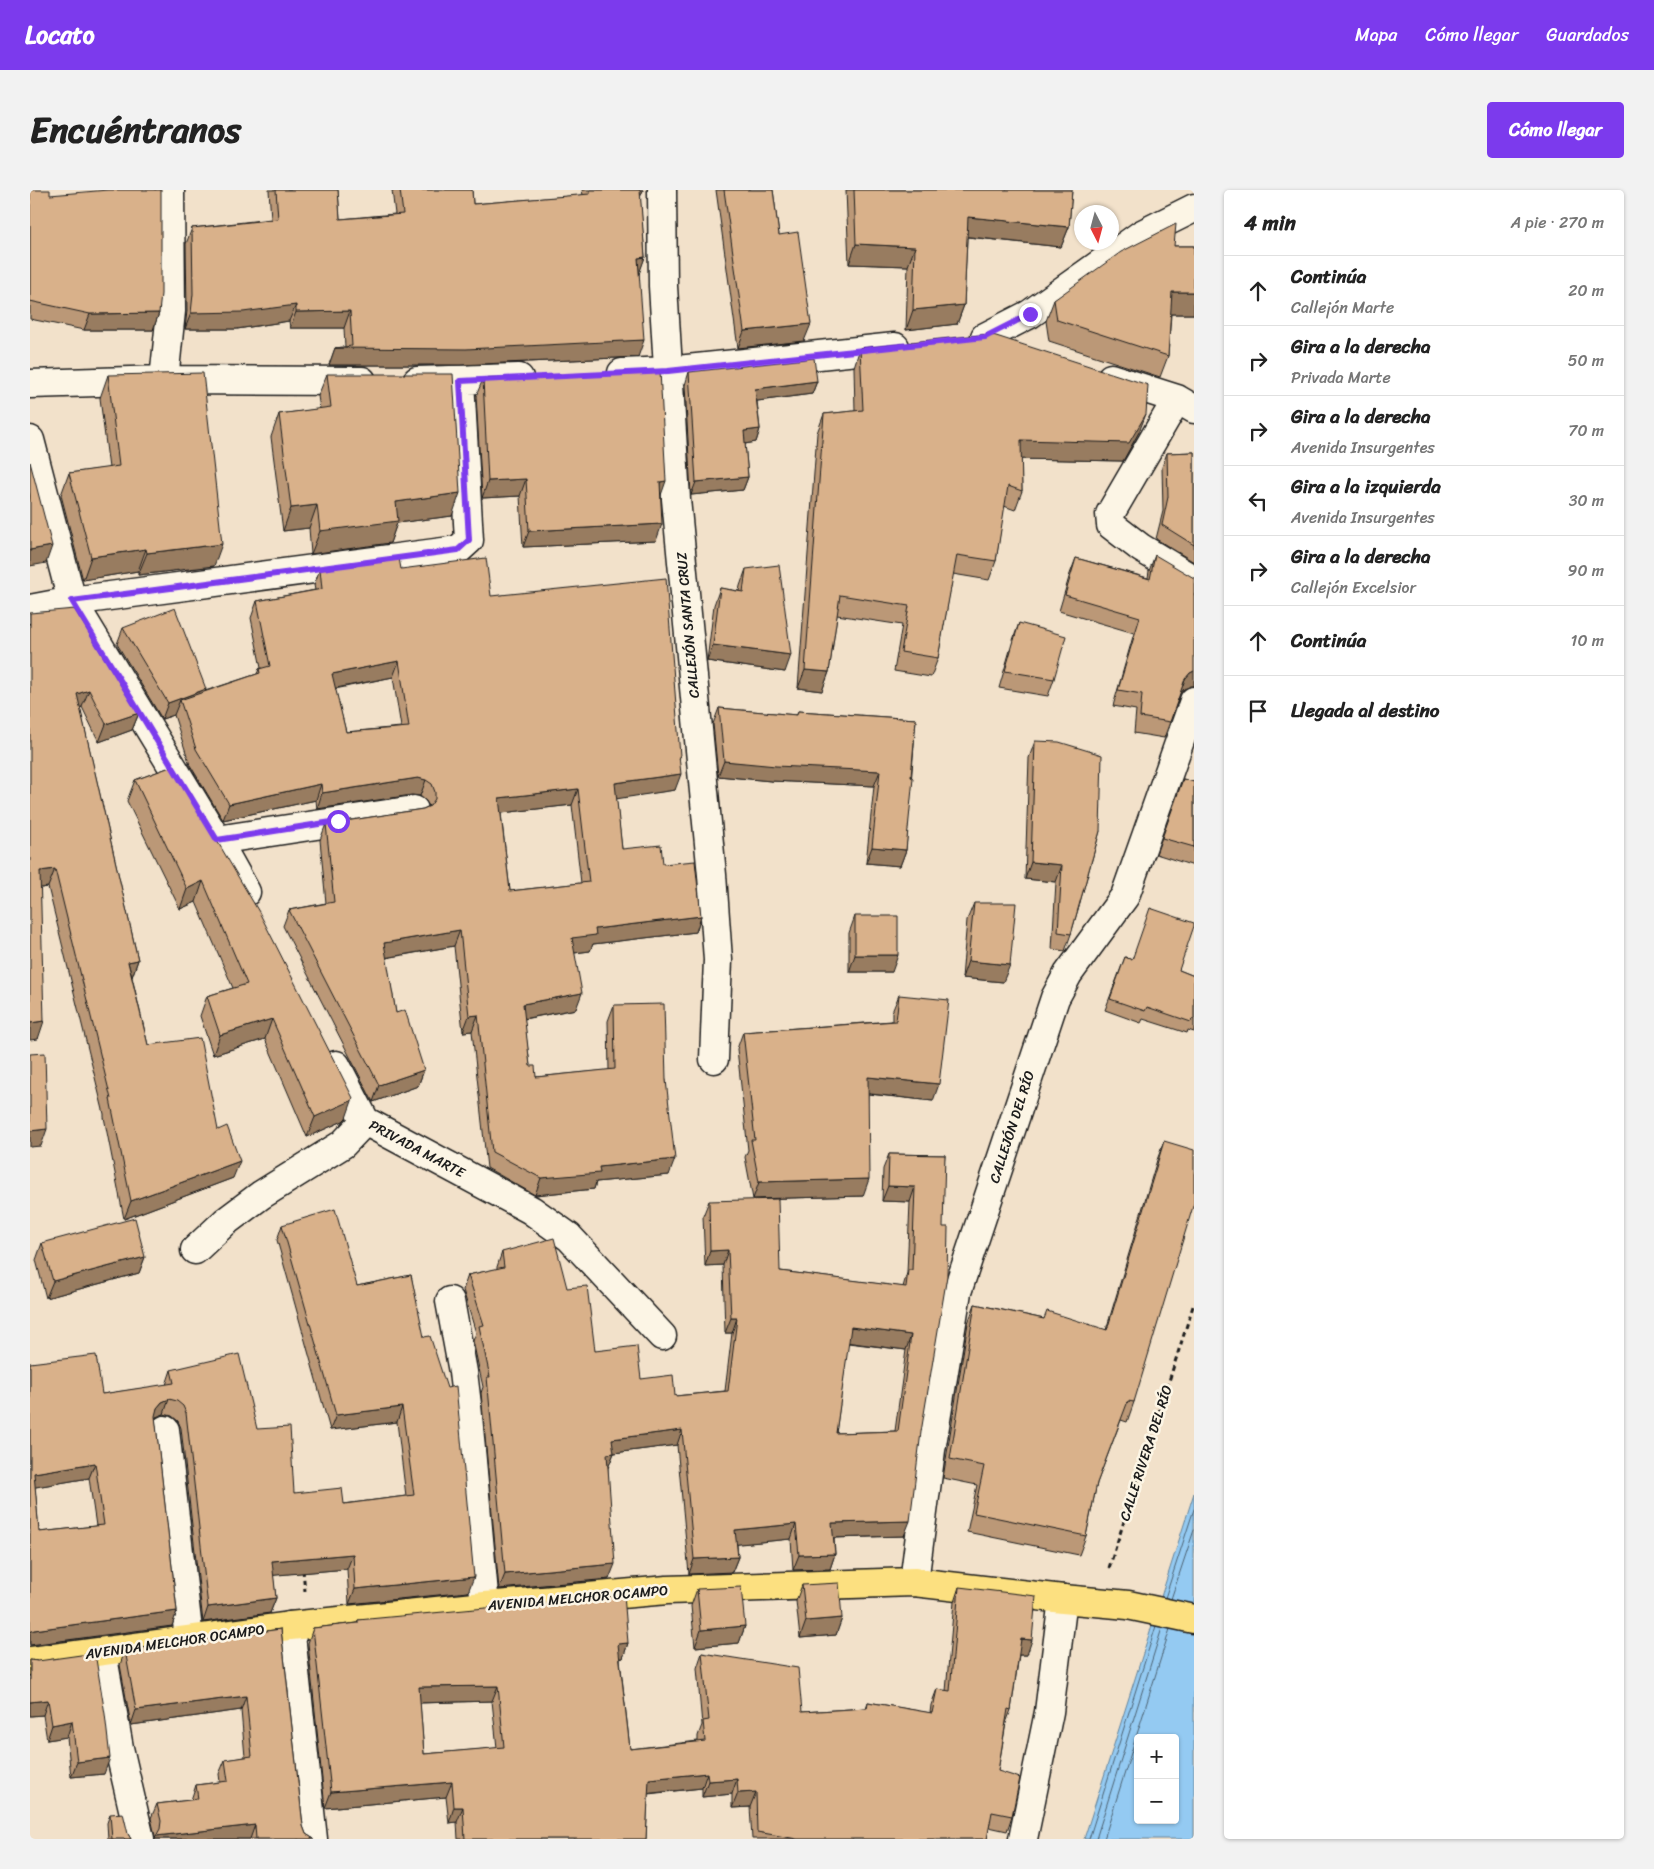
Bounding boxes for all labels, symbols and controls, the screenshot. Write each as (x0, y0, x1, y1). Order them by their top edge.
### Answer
text: Locato (25, 14, 95, 56)
text: Mapa (1355, 19, 1397, 51)
text: Cómo llegar (1425, 19, 1518, 51)
text: Guardados (1546, 19, 1629, 51)
text: Encuéntranos (30, 99, 241, 161)
button: Cómo llegar (1487, 102, 1624, 158)
text: 4 min (1244, 204, 1296, 242)
north arrow (1074, 205, 1119, 250)
text: A pie · 270 m (1511, 208, 1604, 237)
text: Continúa (1291, 260, 1366, 293)
text: 20 m (1568, 276, 1604, 305)
icon: ahead (1244, 277, 1272, 305)
text: Callejón Marte (1291, 293, 1394, 322)
route end (1019, 303, 1042, 326)
text: Gira a la derecha (1291, 330, 1430, 363)
text: 50 m (1568, 346, 1604, 375)
icon: right (1244, 347, 1272, 375)
text: Privada Marte (1291, 363, 1391, 392)
text: Gira a la derecha (1291, 400, 1430, 433)
text: 70 m (1568, 416, 1604, 445)
icon: right (1244, 417, 1272, 445)
text: Avenida Insurgentes (1291, 433, 1435, 462)
text: Gira a la izquierda (1291, 470, 1441, 503)
text: 30 m (1569, 486, 1604, 515)
icon: left (1244, 487, 1272, 515)
text: Avenida Insurgentes (1291, 503, 1435, 532)
text: Gira a la derecha (1291, 540, 1430, 573)
street label: CALLEJÓN SANTA CRUZ (669, 551, 707, 699)
text: 90 m (1568, 556, 1604, 585)
icon: right (1244, 557, 1272, 585)
text: Callejón Excelsior (1291, 573, 1416, 602)
text: Continúa (1291, 624, 1366, 657)
text: 10 m (1571, 626, 1604, 655)
icon: ahead (1244, 627, 1272, 655)
text: Llegada al destino (1291, 694, 1440, 727)
icon: arrive (1244, 697, 1272, 725)
route start (327, 810, 350, 833)
street label: CALLEJÓN DEL RÍO (982, 1067, 1042, 1187)
street label: PRIVADA MARTE (364, 1113, 471, 1186)
street label: CALLE RIVERA DEL RÍO (1112, 1382, 1180, 1524)
street label: AVENIDA MELCHOR OCAMPO (486, 1578, 669, 1618)
street label: AVENIDA MELCHOR OCAMPO (83, 1617, 266, 1667)
map controls (1134, 1734, 1179, 1824)
button: + (1134, 1734, 1179, 1779)
button: − (1134, 1779, 1179, 1824)

